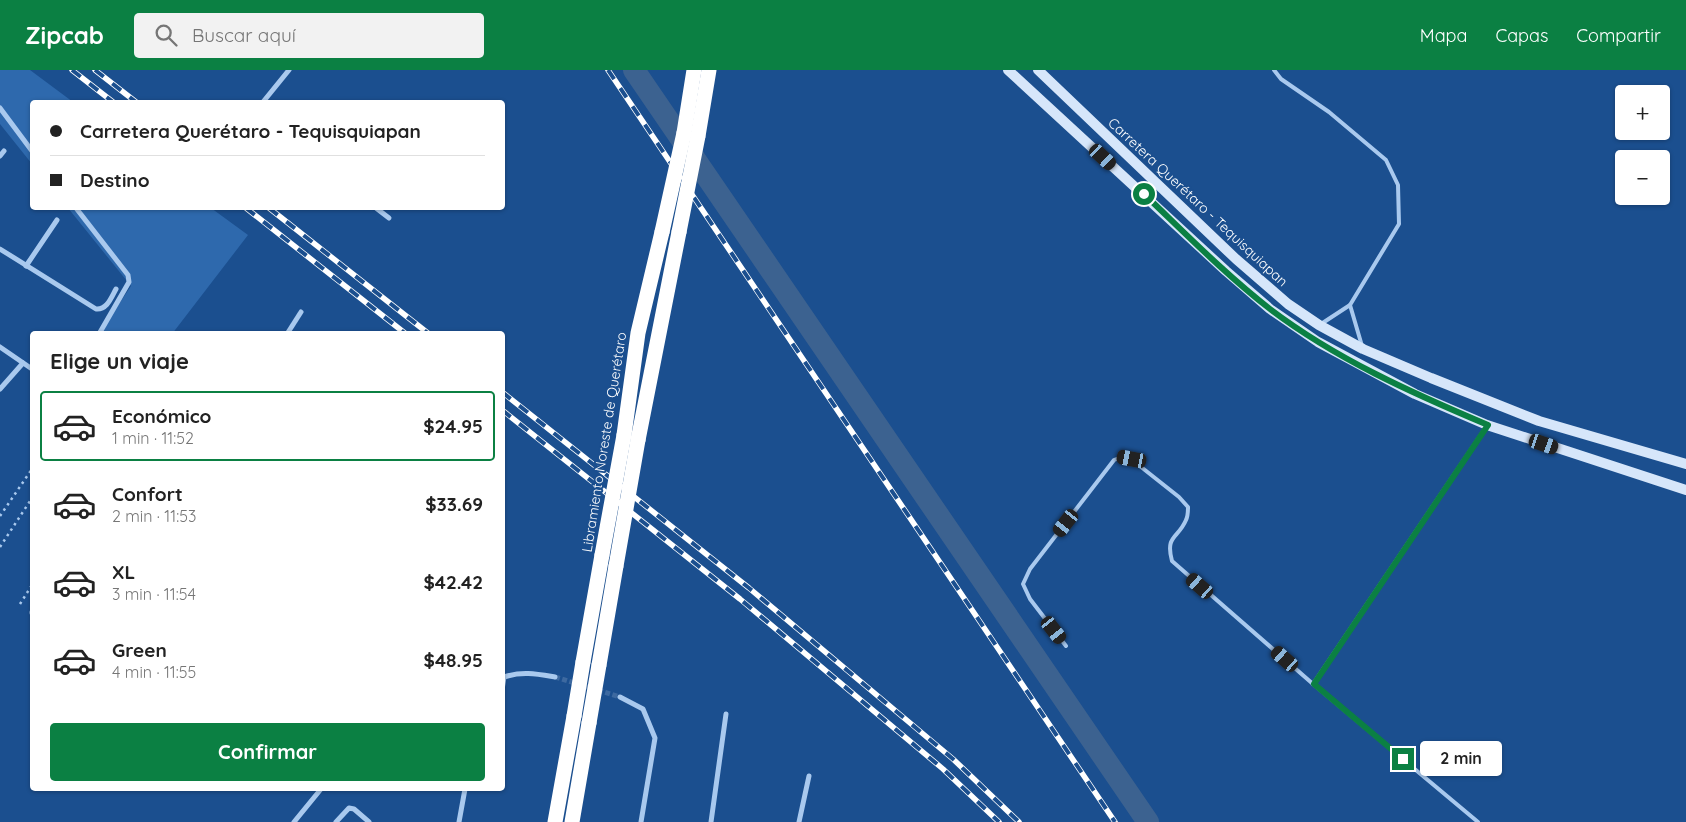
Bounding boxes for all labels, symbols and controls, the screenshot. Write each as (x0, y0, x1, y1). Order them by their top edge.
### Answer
search box (134, 13, 484, 58)
text: Zipcab (25, 20, 104, 50)
icon: search (152, 21, 180, 49)
text: Buscar aquí (192, 23, 296, 47)
text: Mapa (1420, 24, 1467, 47)
text: Capas (1495, 24, 1548, 47)
text: Compartir (1576, 24, 1661, 47)
map controls (1615, 85, 1670, 205)
button: + (1615, 85, 1670, 140)
street label: Carretera Querétaro - Tequisquiapan (1104, 114, 1292, 290)
text: Carretera Querétaro - Tequisquiapan (80, 119, 421, 143)
car (1086, 141, 1119, 173)
button: − (1615, 150, 1670, 205)
text: Destino (80, 168, 150, 192)
route start (1133, 183, 1155, 205)
street label: Libramiento Noreste de Querétaro (578, 331, 630, 553)
text: Elige un viaje (50, 347, 189, 375)
icon: car (52, 404, 97, 449)
text: Económico (112, 404, 211, 428)
text: $24.95 (423, 414, 483, 438)
text: 1 min · 11:52 (112, 428, 194, 448)
car (1527, 432, 1560, 456)
car (1115, 449, 1148, 469)
icon: car (52, 482, 97, 527)
text: Confort (112, 482, 183, 506)
text: $33.69 (425, 492, 483, 516)
text: 2 min · 11:53 (112, 506, 196, 526)
car (1050, 507, 1081, 539)
icon: car (52, 560, 97, 605)
text: XL (112, 560, 135, 584)
text: $42.42 (424, 570, 483, 594)
car (1183, 570, 1216, 602)
text: 3 min · 11:54 (112, 584, 196, 604)
car (1038, 614, 1069, 646)
icon: car (52, 638, 97, 683)
text: Green (112, 638, 167, 662)
car (1268, 643, 1301, 675)
text: $48.95 (424, 648, 483, 672)
text: 4 min · 11:55 (112, 662, 196, 682)
button: Confirmar (50, 723, 485, 781)
callout: 2 min (1420, 742, 1503, 776)
route end (1392, 748, 1414, 770)
text: 2 min (1440, 748, 1482, 768)

